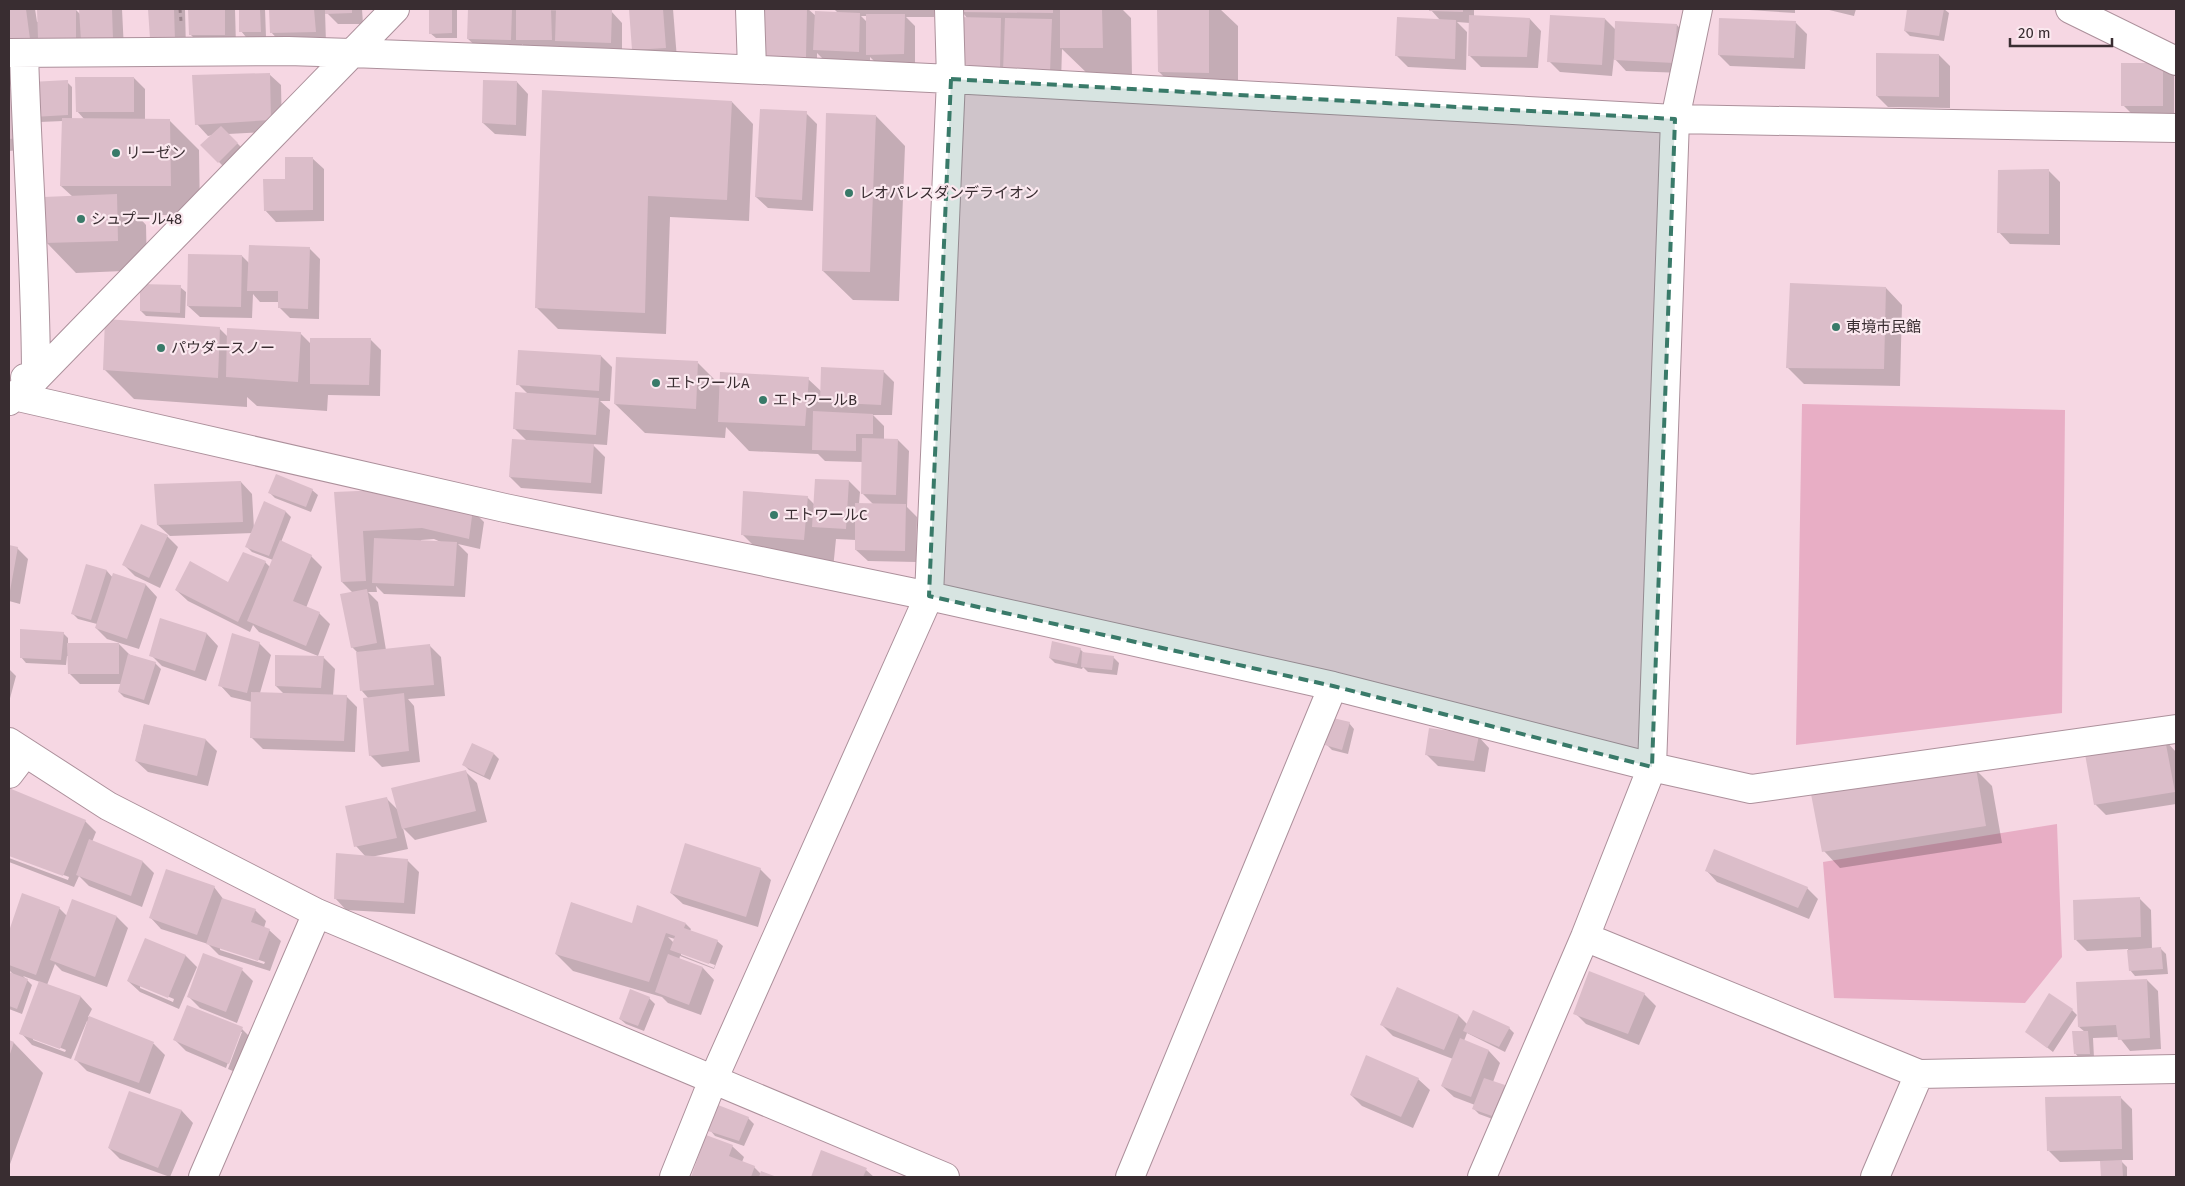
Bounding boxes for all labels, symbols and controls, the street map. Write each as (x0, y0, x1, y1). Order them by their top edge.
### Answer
scale bar (2010, 15, 2112, 47)
text: 20 m (2018, 24, 2051, 42)
place label: リーゼン (126, 144, 186, 162)
marker: リーゼン (110, 147, 122, 159)
place label: レオパレスダンデライオン (859, 184, 1039, 202)
marker: レオパレスダンデライオン (843, 187, 855, 199)
place label: シュプール48 (91, 210, 182, 228)
marker: シュプール48 (75, 213, 87, 225)
place label: 東境市民館 (1846, 318, 1921, 336)
marker: 東境市民館 (1830, 321, 1842, 333)
place label: パウダースノー (171, 339, 275, 357)
marker: パウダースノー (155, 342, 167, 354)
place label: エトワールA (666, 374, 750, 392)
marker: エトワールA (650, 377, 662, 389)
place label: エトワールB (773, 391, 857, 409)
marker: エトワールB (757, 394, 769, 406)
place label: エトワールC (784, 506, 868, 524)
marker: エトワールC (768, 509, 780, 521)

